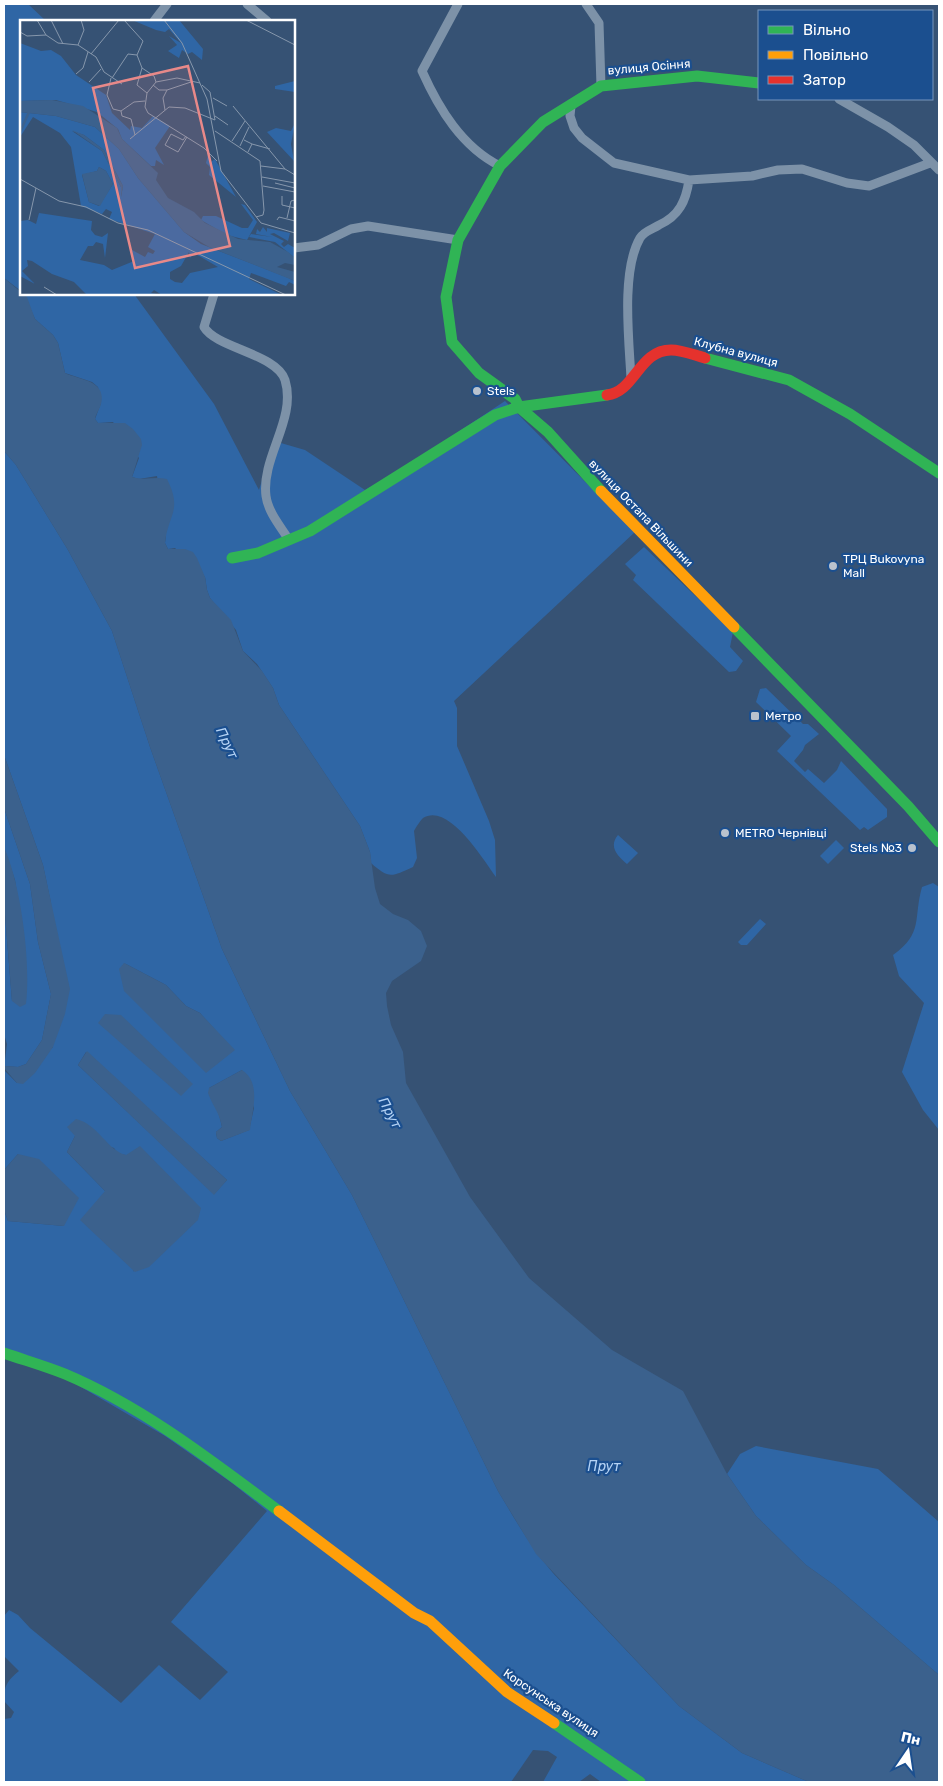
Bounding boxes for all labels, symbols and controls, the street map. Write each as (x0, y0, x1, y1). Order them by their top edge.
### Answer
legend (758, 10, 933, 100)
inset map (20, 20, 295, 295)
text: Вільно (803, 21, 851, 39)
text: Повільно (803, 46, 868, 64)
street label: вулиця Осіння (607, 56, 691, 78)
text: Затор (803, 71, 846, 89)
street label: Клубна вулиця (693, 334, 779, 370)
place label: Stels (487, 384, 515, 398)
marker: Stels (471, 385, 483, 397)
street label: вулиця Остапа Вільшини (586, 457, 696, 569)
place label: ТРЦ Bukovyna Mall (843, 552, 924, 580)
marker: ТРЦ Bukovyna Mall (827, 560, 839, 572)
place label: Метро (765, 709, 802, 723)
marker: Метро (749, 710, 761, 722)
water label: Прут (212, 724, 242, 762)
place label: METRO Чернівці (735, 826, 827, 840)
marker: METRO Чернівці (719, 827, 731, 839)
place label: Stels №3 (850, 841, 902, 855)
marker: Stels №3 (906, 842, 918, 854)
water label: Прут (375, 1094, 406, 1132)
water label: Прут (588, 1458, 621, 1475)
street label: Корсунська вулиця (501, 1666, 601, 1740)
north arrow (883, 1726, 933, 1776)
text: Пн (899, 1728, 922, 1749)

